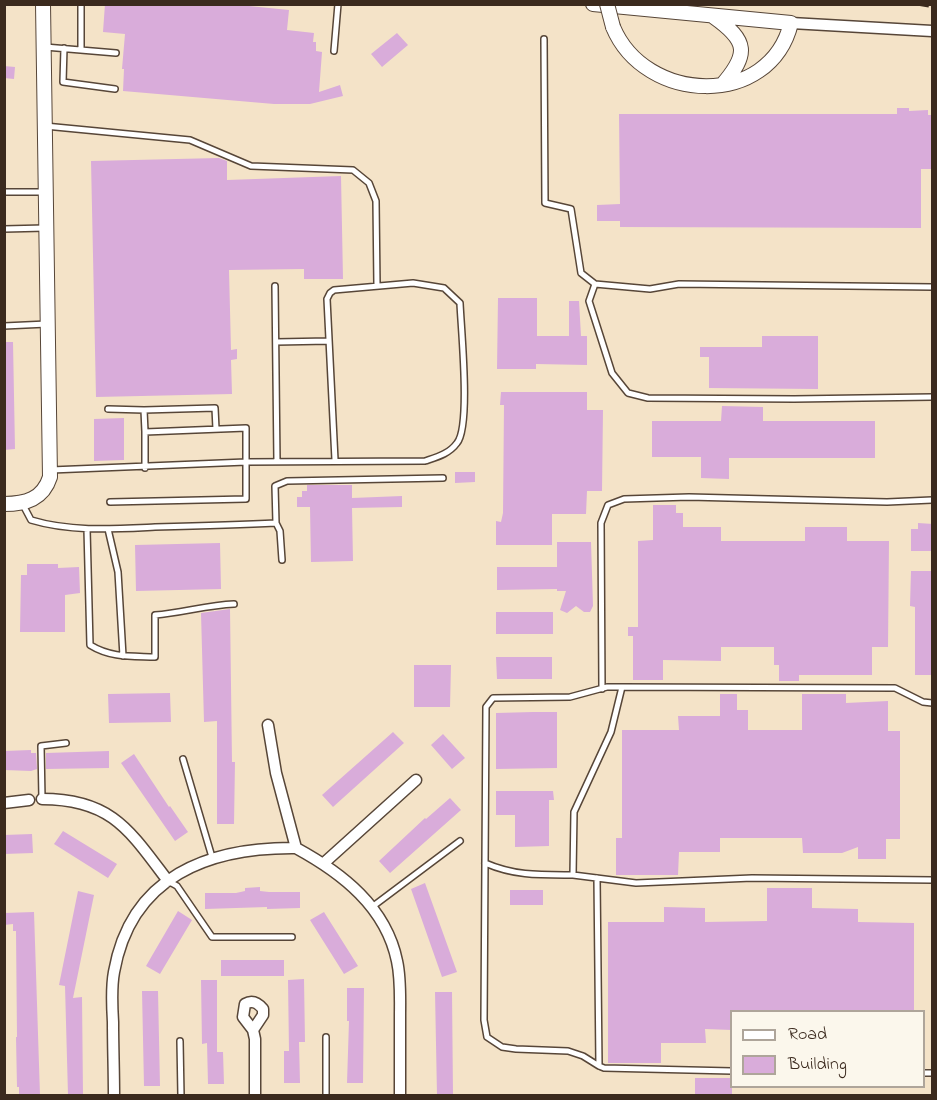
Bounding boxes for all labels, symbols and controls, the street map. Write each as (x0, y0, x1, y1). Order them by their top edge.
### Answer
legend (730, 1010, 925, 1088)
text: Road (788, 1022, 827, 1048)
text: Building (788, 1052, 847, 1078)

